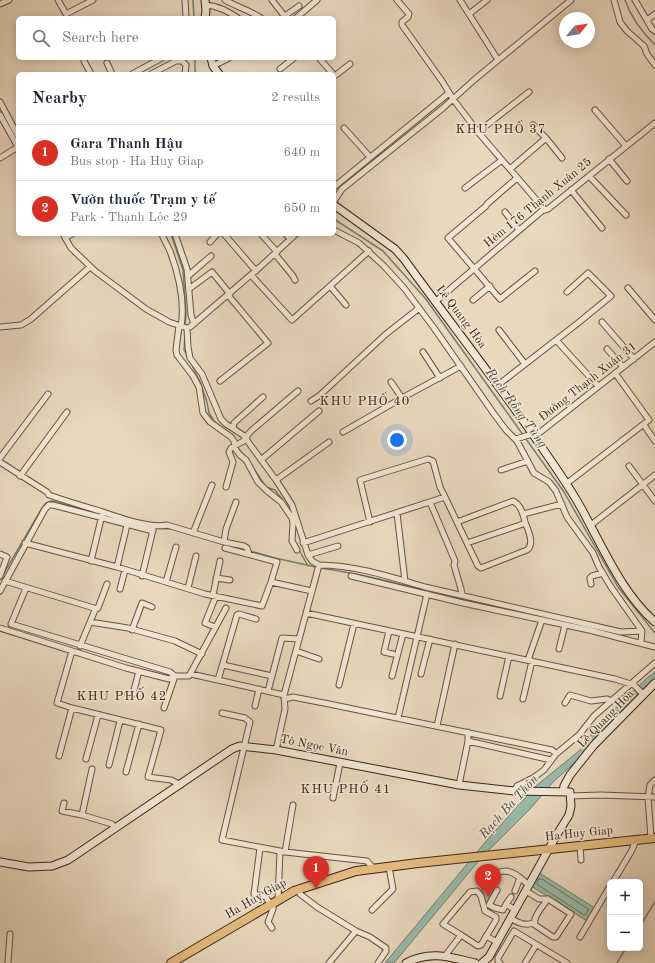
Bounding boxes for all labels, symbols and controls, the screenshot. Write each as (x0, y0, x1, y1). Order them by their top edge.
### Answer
north arrow (559, 12, 595, 48)
search box (16, 16, 336, 60)
icon: search (30, 27, 52, 49)
text: Search here (62, 31, 139, 46)
text: Nearby (32, 90, 87, 107)
text: 2 results (271, 91, 320, 104)
district label: KHU PHỐ 37 (456, 119, 546, 136)
text: Gara Thanh Hậu (70, 137, 183, 152)
text: 1 (41, 146, 49, 159)
text: 640 m (283, 146, 320, 159)
text: Bus stop · Ha Huy Giap (70, 155, 204, 168)
street label: Hẻm 176 Thạnh Xuân 25 (481, 155, 594, 250)
text: Vườn thuốc Trạm y tế (70, 193, 215, 208)
text: 2 (41, 202, 49, 215)
text: 650 m (283, 202, 320, 215)
text: Park · Thạnh Lộc 29 (70, 211, 188, 224)
street label: Lê Quang Hòa (434, 283, 488, 351)
street label: Đường Thạnh Xuân 31 (537, 340, 639, 424)
water label: Rạch Rỗng Tùng (482, 364, 550, 450)
district label: KHU PHỐ 40 (320, 391, 410, 408)
your location (387, 430, 407, 450)
district label: KHU PHỐ 42 (77, 686, 167, 703)
street label: Lê Quang Hòa (576, 688, 637, 750)
street label: Tô Ngọc Vân (279, 734, 350, 759)
water label: Rạch Ba Thôn (476, 772, 541, 842)
district label: KHU PHỐ 41 (301, 779, 391, 796)
street label: Ha Huy Giap (544, 824, 614, 844)
pin: 1 (303, 856, 329, 889)
pin: 2 (475, 864, 501, 897)
street label: Ha Huy Giap (223, 877, 289, 921)
map controls (607, 879, 643, 951)
button: + (607, 879, 643, 915)
button: − (607, 915, 643, 951)

